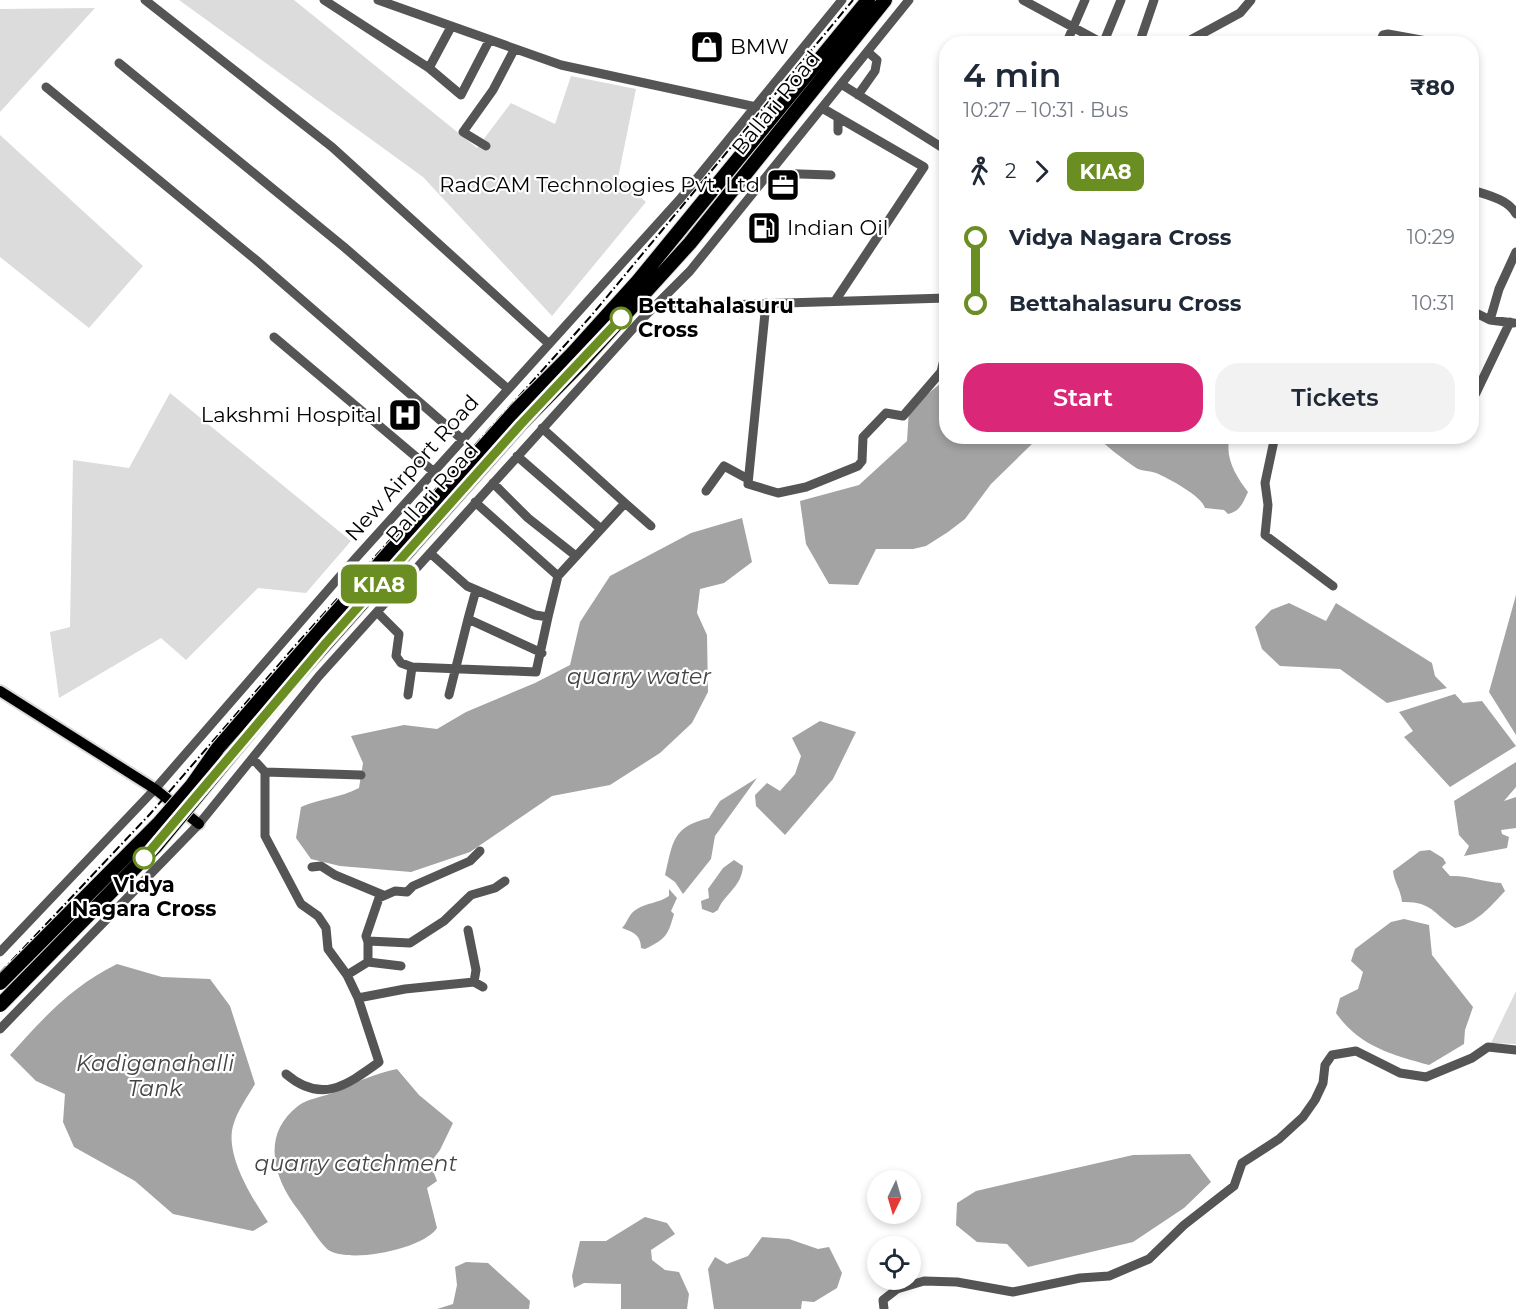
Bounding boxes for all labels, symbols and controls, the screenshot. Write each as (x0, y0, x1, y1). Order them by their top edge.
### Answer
shop icon: BMW (689, 29, 725, 65)
place label: BMW (730, 34, 789, 59)
street label: Ballari Road (726, 46, 825, 160)
text: 4 min (963, 55, 1061, 95)
text: ₹80 (1410, 74, 1455, 101)
text: 10:27 – 10:31 · Bus (963, 98, 1128, 122)
icon: walk (963, 155, 996, 188)
icon: forward (1025, 155, 1058, 188)
text: 2 (1005, 159, 1016, 183)
text: KIA8 (1079, 159, 1132, 184)
office icon: RadCAM Technologies Pvt. Ltd (765, 167, 801, 203)
place label: RadCAM Technologies Pvt. Ltd (439, 172, 760, 197)
fuel station icon: Indian Oil (746, 210, 782, 246)
place label: Indian Oil (787, 215, 888, 240)
text: Vidya Nagara Cross (1009, 224, 1231, 251)
text: 10:29 (1407, 225, 1455, 249)
text: Bettahalasuru Cross (1009, 290, 1241, 317)
text: 10:31 (1412, 291, 1455, 315)
place label: Bettahalasuru Cross (638, 293, 794, 342)
marker: Bettahalasuru Cross (610, 307, 632, 329)
button: Start (963, 363, 1203, 432)
button: Tickets (1215, 363, 1455, 432)
street label: New Airport Road (340, 390, 484, 546)
hospital icon: Lakshmi Hospital (387, 397, 423, 433)
place label: Lakshmi Hospital (201, 402, 382, 427)
street label: Ballari Road (380, 437, 483, 548)
line badge: KIA8 (337, 564, 421, 604)
text: KIA8 (353, 572, 405, 597)
water label: quarry water (567, 663, 712, 690)
marker: Vidya Nagara Cross (133, 847, 155, 869)
place label: Vidya Nagara Cross (72, 872, 216, 921)
water label: Kadiganahalli Tank (76, 1050, 234, 1102)
water label: quarry catchment (255, 1150, 457, 1177)
north arrow (867, 1170, 921, 1224)
map controls (867, 1170, 921, 1290)
button: locate (867, 1236, 921, 1290)

